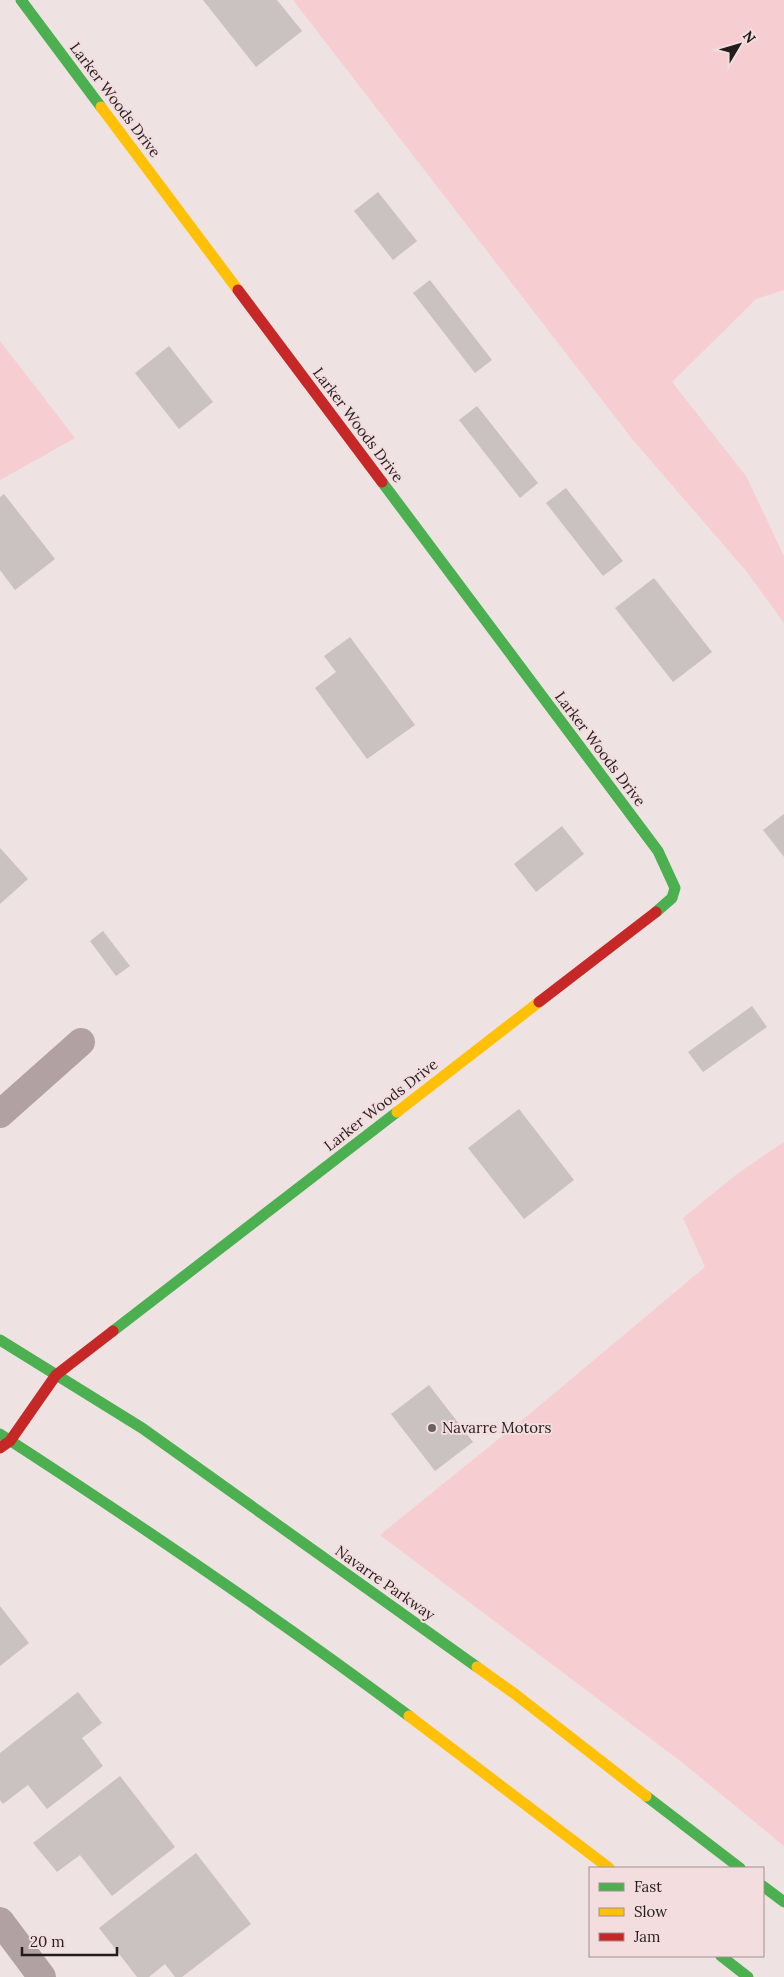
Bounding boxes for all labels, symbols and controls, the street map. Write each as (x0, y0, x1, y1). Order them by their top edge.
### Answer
north arrow (714, 20, 764, 70)
text: N (739, 27, 760, 47)
street label: Larker Woods Drive (66, 38, 165, 161)
street label: Larker Woods Drive (309, 363, 408, 486)
street label: Larker Woods Drive (551, 687, 650, 810)
street label: Larker Woods Drive (320, 1054, 441, 1155)
place label: Navarre Motors (442, 1418, 552, 1437)
marker: Navarre Motors (426, 1422, 438, 1434)
street label: Navarre Parkway (332, 1541, 439, 1624)
legend (589, 1867, 764, 1957)
text: Fast (634, 1877, 662, 1896)
text: Slow (634, 1902, 667, 1921)
scale bar (22, 1924, 118, 1956)
text: Jam (633, 1927, 661, 1946)
text: 20 m (30, 1932, 65, 1951)

